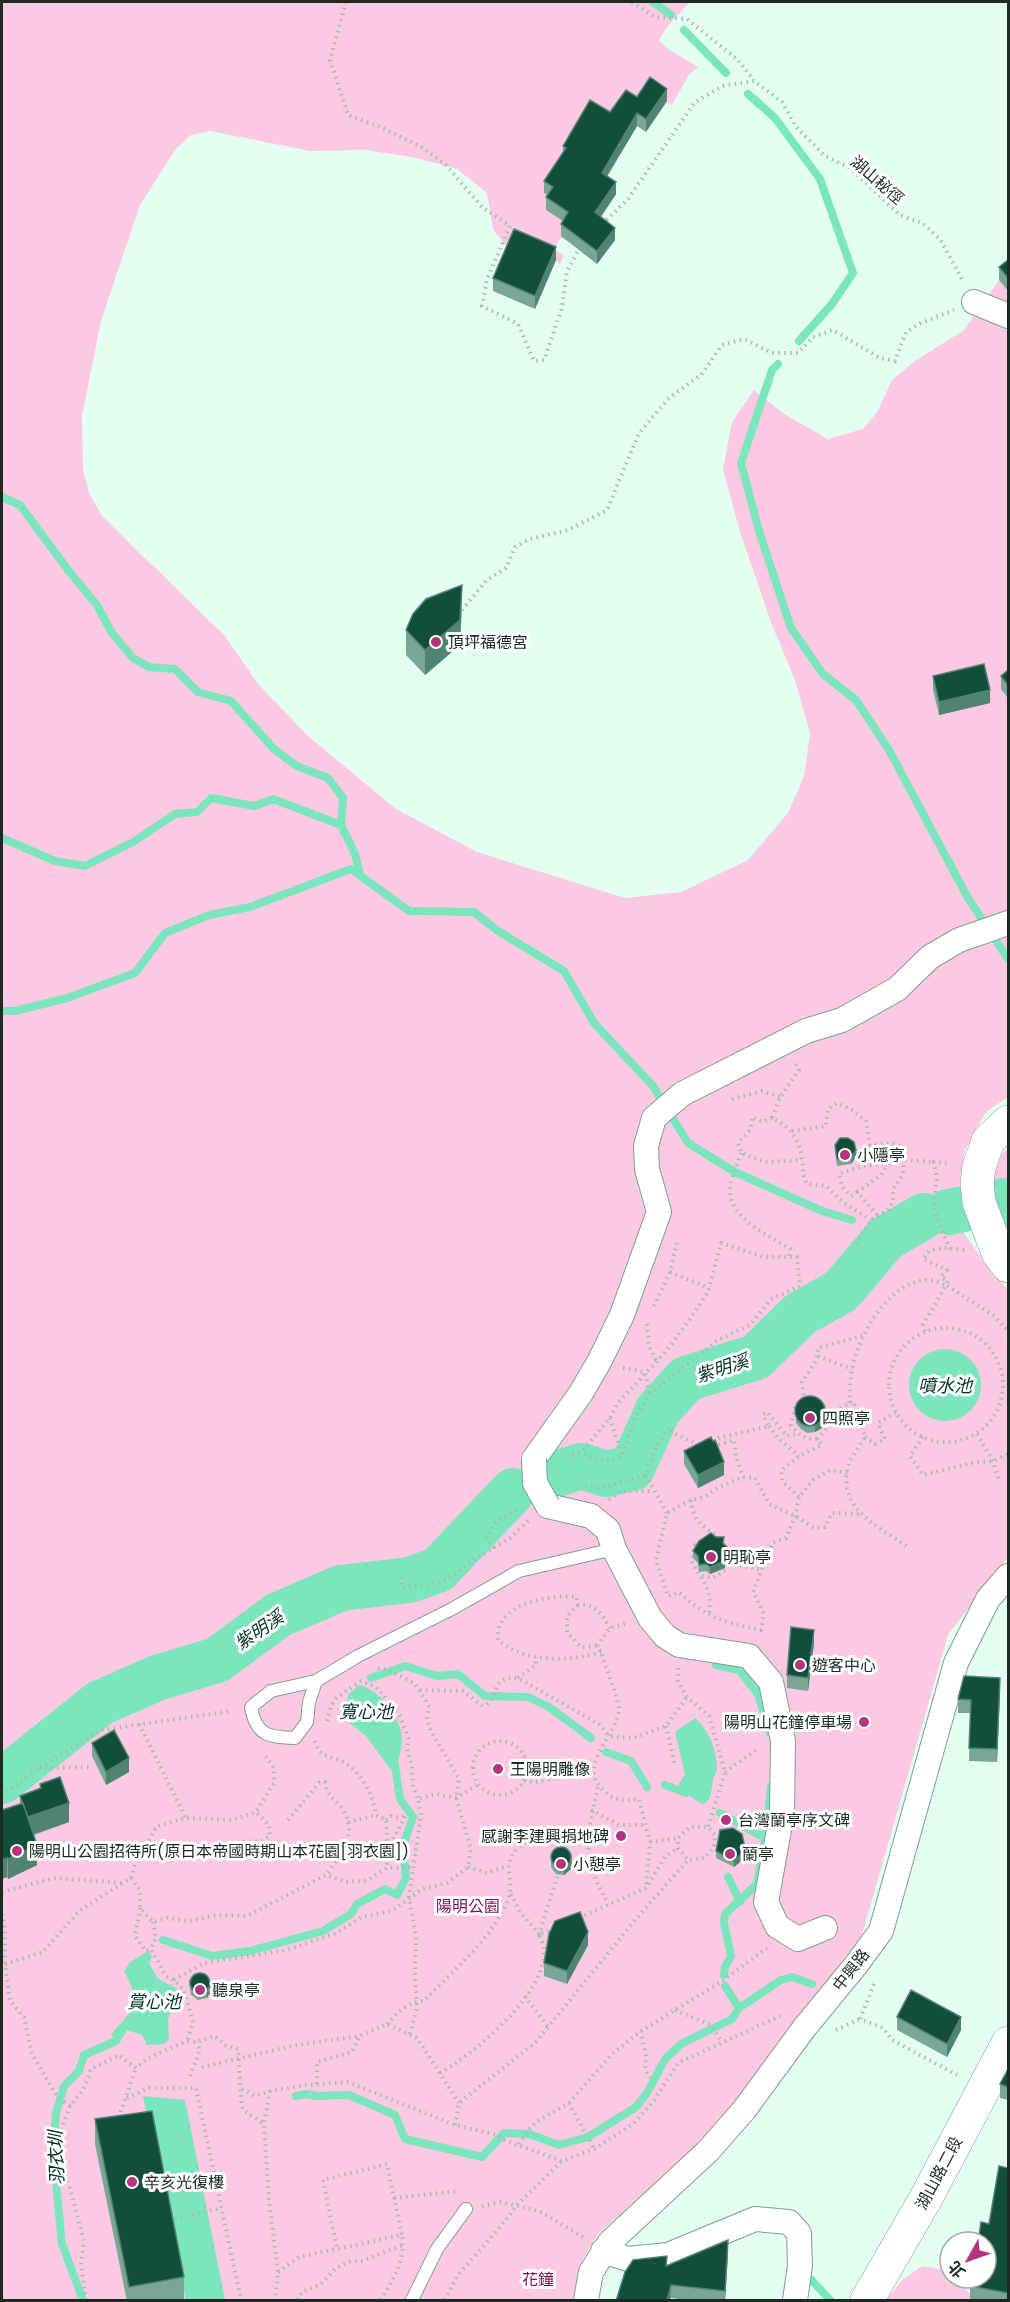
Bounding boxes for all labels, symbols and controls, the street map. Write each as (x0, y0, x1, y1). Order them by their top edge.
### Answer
street label: 湖山秘徑 (845, 150, 909, 210)
place label: 頂坪福德宮 (448, 631, 528, 654)
marker: 頂坪福德宮 (429, 635, 443, 649)
place label: 小隱亭 (857, 1144, 905, 1167)
marker: 小隱亭 (838, 1148, 852, 1162)
water label: 紫明溪 (692, 1347, 754, 1388)
water label: 噴水池 (918, 1373, 974, 1398)
place label: 四照亭 (822, 1407, 870, 1430)
marker: 四照亭 (803, 1411, 817, 1425)
place label: 明恥亭 (723, 1546, 771, 1569)
marker: 明恥亭 (704, 1550, 718, 1564)
water label: 紫明溪 (230, 1603, 291, 1655)
place label: 遊客中心 (812, 1654, 876, 1677)
marker: 遊客中心 (793, 1658, 807, 1672)
water label: 寬心池 (339, 1699, 395, 1724)
place label: 陽明山花鐘停車場 (724, 1711, 852, 1734)
marker: 陽明山花鐘停車場 (857, 1715, 871, 1729)
place label: 王陽明雕像 (510, 1758, 590, 1781)
marker: 王陽明雕像 (491, 1762, 505, 1776)
place label: 台灣蘭亭序文碑 (738, 1809, 850, 1832)
marker: 台灣蘭亭序文碑 (719, 1813, 733, 1827)
place label: 感謝李建興捐地碑 (481, 1825, 609, 1848)
marker: 感謝李建興捐地碑 (614, 1829, 628, 1843)
place label: 陽明山公園招待所(原日本帝國時期山本花園[羽衣園]) (29, 1840, 409, 1863)
place label: 蘭亭 (742, 1843, 774, 1866)
marker: 陽明山公園招待所(原日本帝國時期山本花園[羽衣園]) (10, 1844, 24, 1858)
marker: 蘭亭 (723, 1847, 737, 1861)
place label: 小憇亭 (573, 1853, 621, 1876)
marker: 小憇亭 (554, 1857, 568, 1871)
park label: 陽明公園 (436, 1895, 500, 1918)
street label: 中興路 (827, 1944, 875, 1996)
place label: 聽泉亭 (212, 1979, 260, 2002)
marker: 聽泉亭 (193, 1983, 207, 1997)
water label: 賞心池 (127, 1989, 183, 2014)
water label: 羽衣圳 (42, 2128, 69, 2185)
street label: 湖山路二段 (910, 2132, 968, 2214)
place label: 辛亥光復樓 (144, 2171, 224, 2194)
marker: 辛亥光復樓 (125, 2175, 139, 2189)
north arrow (938, 2230, 998, 2290)
text: 北 (943, 2256, 971, 2283)
park label: 花鐘 (522, 2268, 554, 2291)

